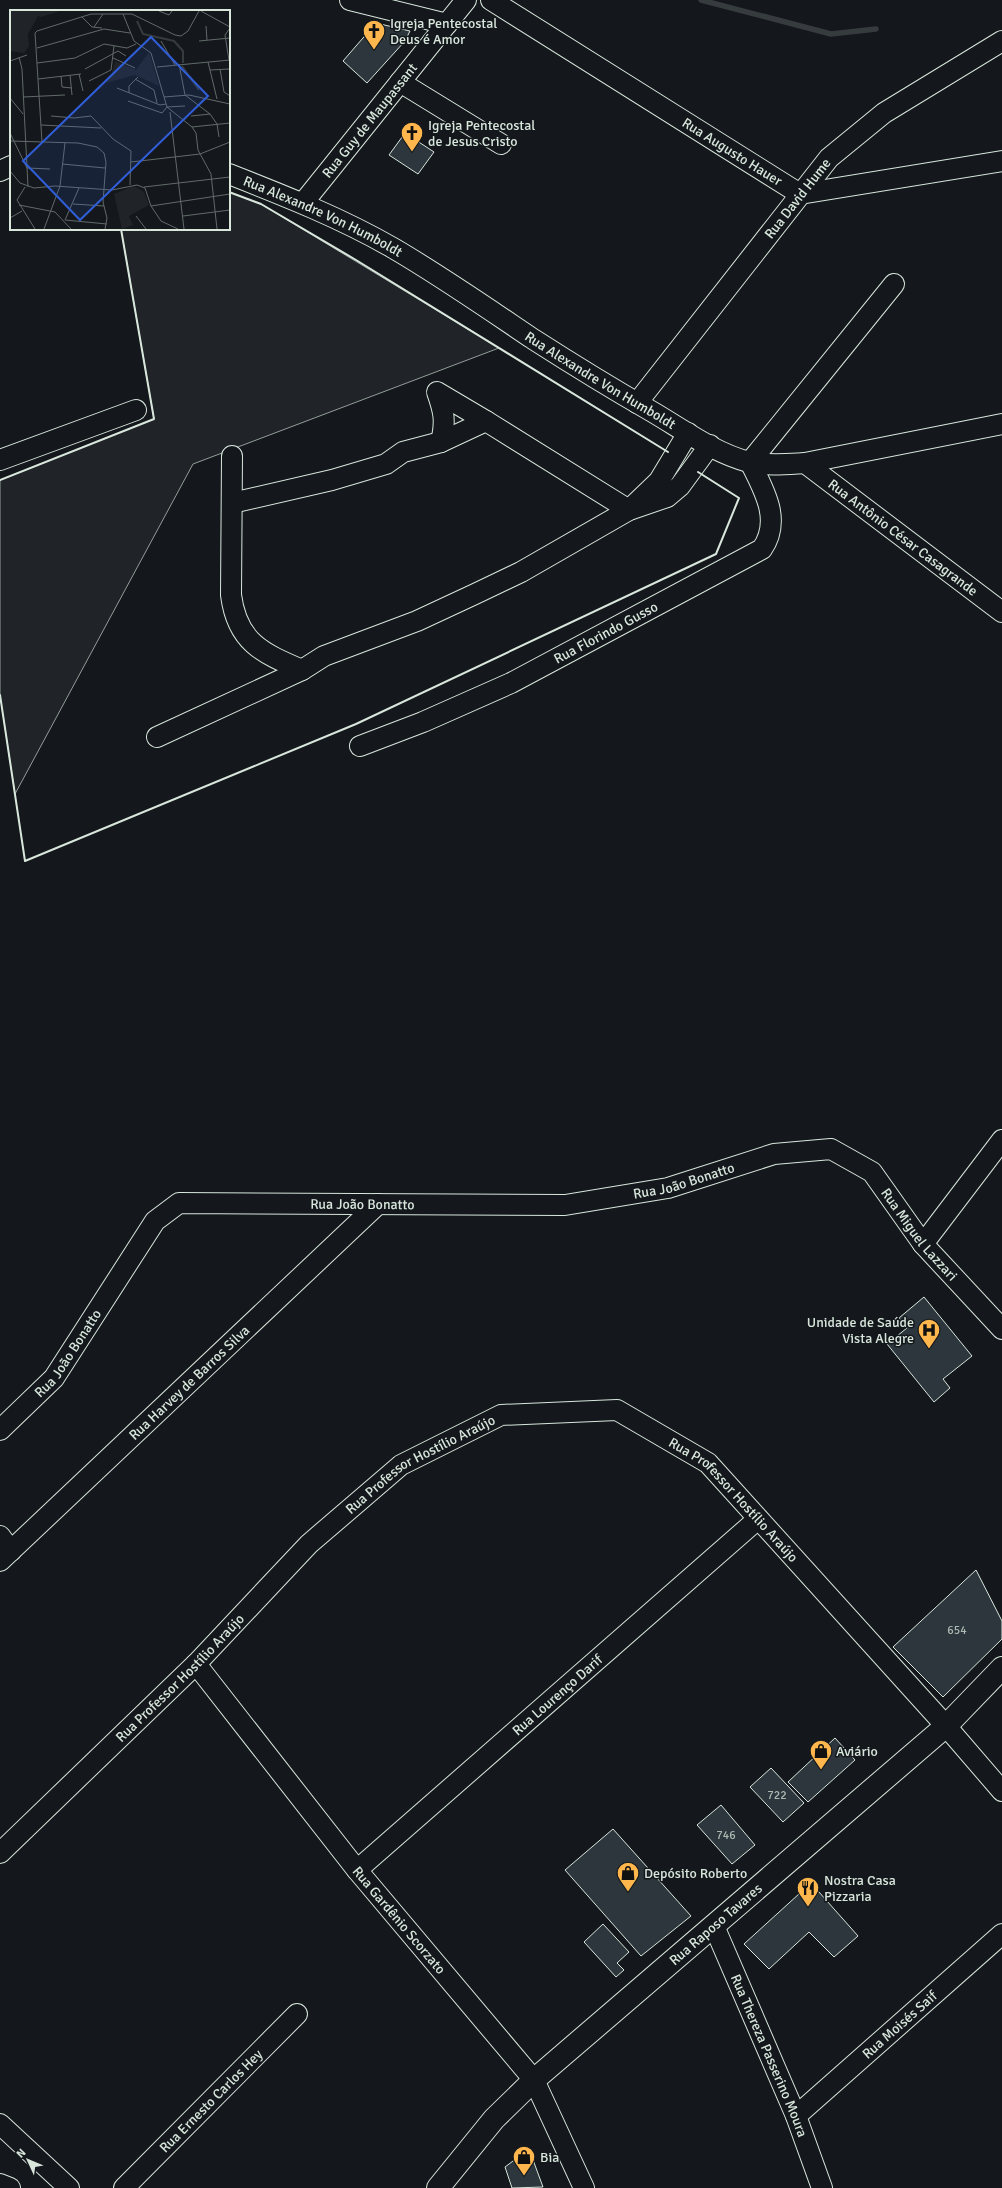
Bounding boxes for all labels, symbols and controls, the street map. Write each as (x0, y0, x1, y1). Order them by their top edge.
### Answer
inset map (10, 10, 230, 230)
place label: Igreja Pentecostal Deus é Amor (390, 15, 497, 48)
church icon: Igreja Pentecostal Deus é Amor (361, 18, 387, 51)
street label: Rua Guy de Maupassant (319, 60, 421, 181)
street label: Rua Augusto Hauer (679, 114, 786, 190)
place label: Igreja Pentecostal de Jesus Cristo (428, 117, 535, 150)
church icon: Igreja Pentecostal de Jesus Cristo (399, 120, 425, 153)
street label: Rua David Hume (761, 155, 835, 242)
street label: Rua Alexandre Von Humboldt (241, 172, 406, 261)
street label: Rua Alexandre Von Humboldt (521, 328, 679, 433)
street label: Rua Antônio César Casagrande (825, 476, 981, 600)
street label: Rua Florindo Gusso (551, 598, 661, 668)
street label: Rua João Bonatto (632, 1159, 737, 1203)
street label: Rua Miguel Lazzari (877, 1185, 961, 1284)
street label: Rua João Bonatto (310, 1196, 415, 1213)
street label: Rua João Bonatto (31, 1306, 105, 1401)
place label: Unidade de Saúde Vista Alegre (807, 1314, 914, 1347)
hospital icon: Unidade de Saúde Vista Alegre (916, 1317, 942, 1350)
street label: Rua Harvey de Barros Silva (126, 1322, 253, 1444)
street label: Rua Professor Hostílio Araújo (342, 1411, 498, 1518)
street label: Rua Professor Hostílio Araújo (666, 1434, 802, 1566)
street label: Rua Professor Hostílio Araújo (112, 1610, 248, 1746)
house number: 654 (947, 1623, 967, 1638)
street label: Rua Lourenço Darif (509, 1650, 607, 1739)
shop icon: Aviário (808, 1738, 834, 1771)
place label: Aviário (836, 1743, 878, 1760)
house number: 722 (767, 1788, 787, 1803)
house number: 746 (716, 1828, 736, 1843)
shop icon: Depósito Roberto (615, 1860, 641, 1893)
street label: Rua Gardênio Scorzato (349, 1863, 449, 1978)
place label: Depósito Roberto (644, 1865, 747, 1882)
place label: Nostra Casa Pizzaria (824, 1872, 896, 1905)
restaurant icon: Nostra Casa Pizzaria (795, 1875, 821, 1908)
street label: Rua Raposo Tavares (666, 1880, 766, 1969)
street label: Rua Thereza Passerino Moura (727, 1972, 811, 2140)
street label: Rua Moisés Saif (859, 1987, 942, 2063)
street label: Rua Ernesto Carlos Hey (156, 2046, 266, 2156)
north arrow (8, 2140, 48, 2180)
shop icon: Bia (511, 2144, 537, 2177)
text: N (14, 2146, 29, 2161)
place label: Bia (540, 2149, 559, 2166)

